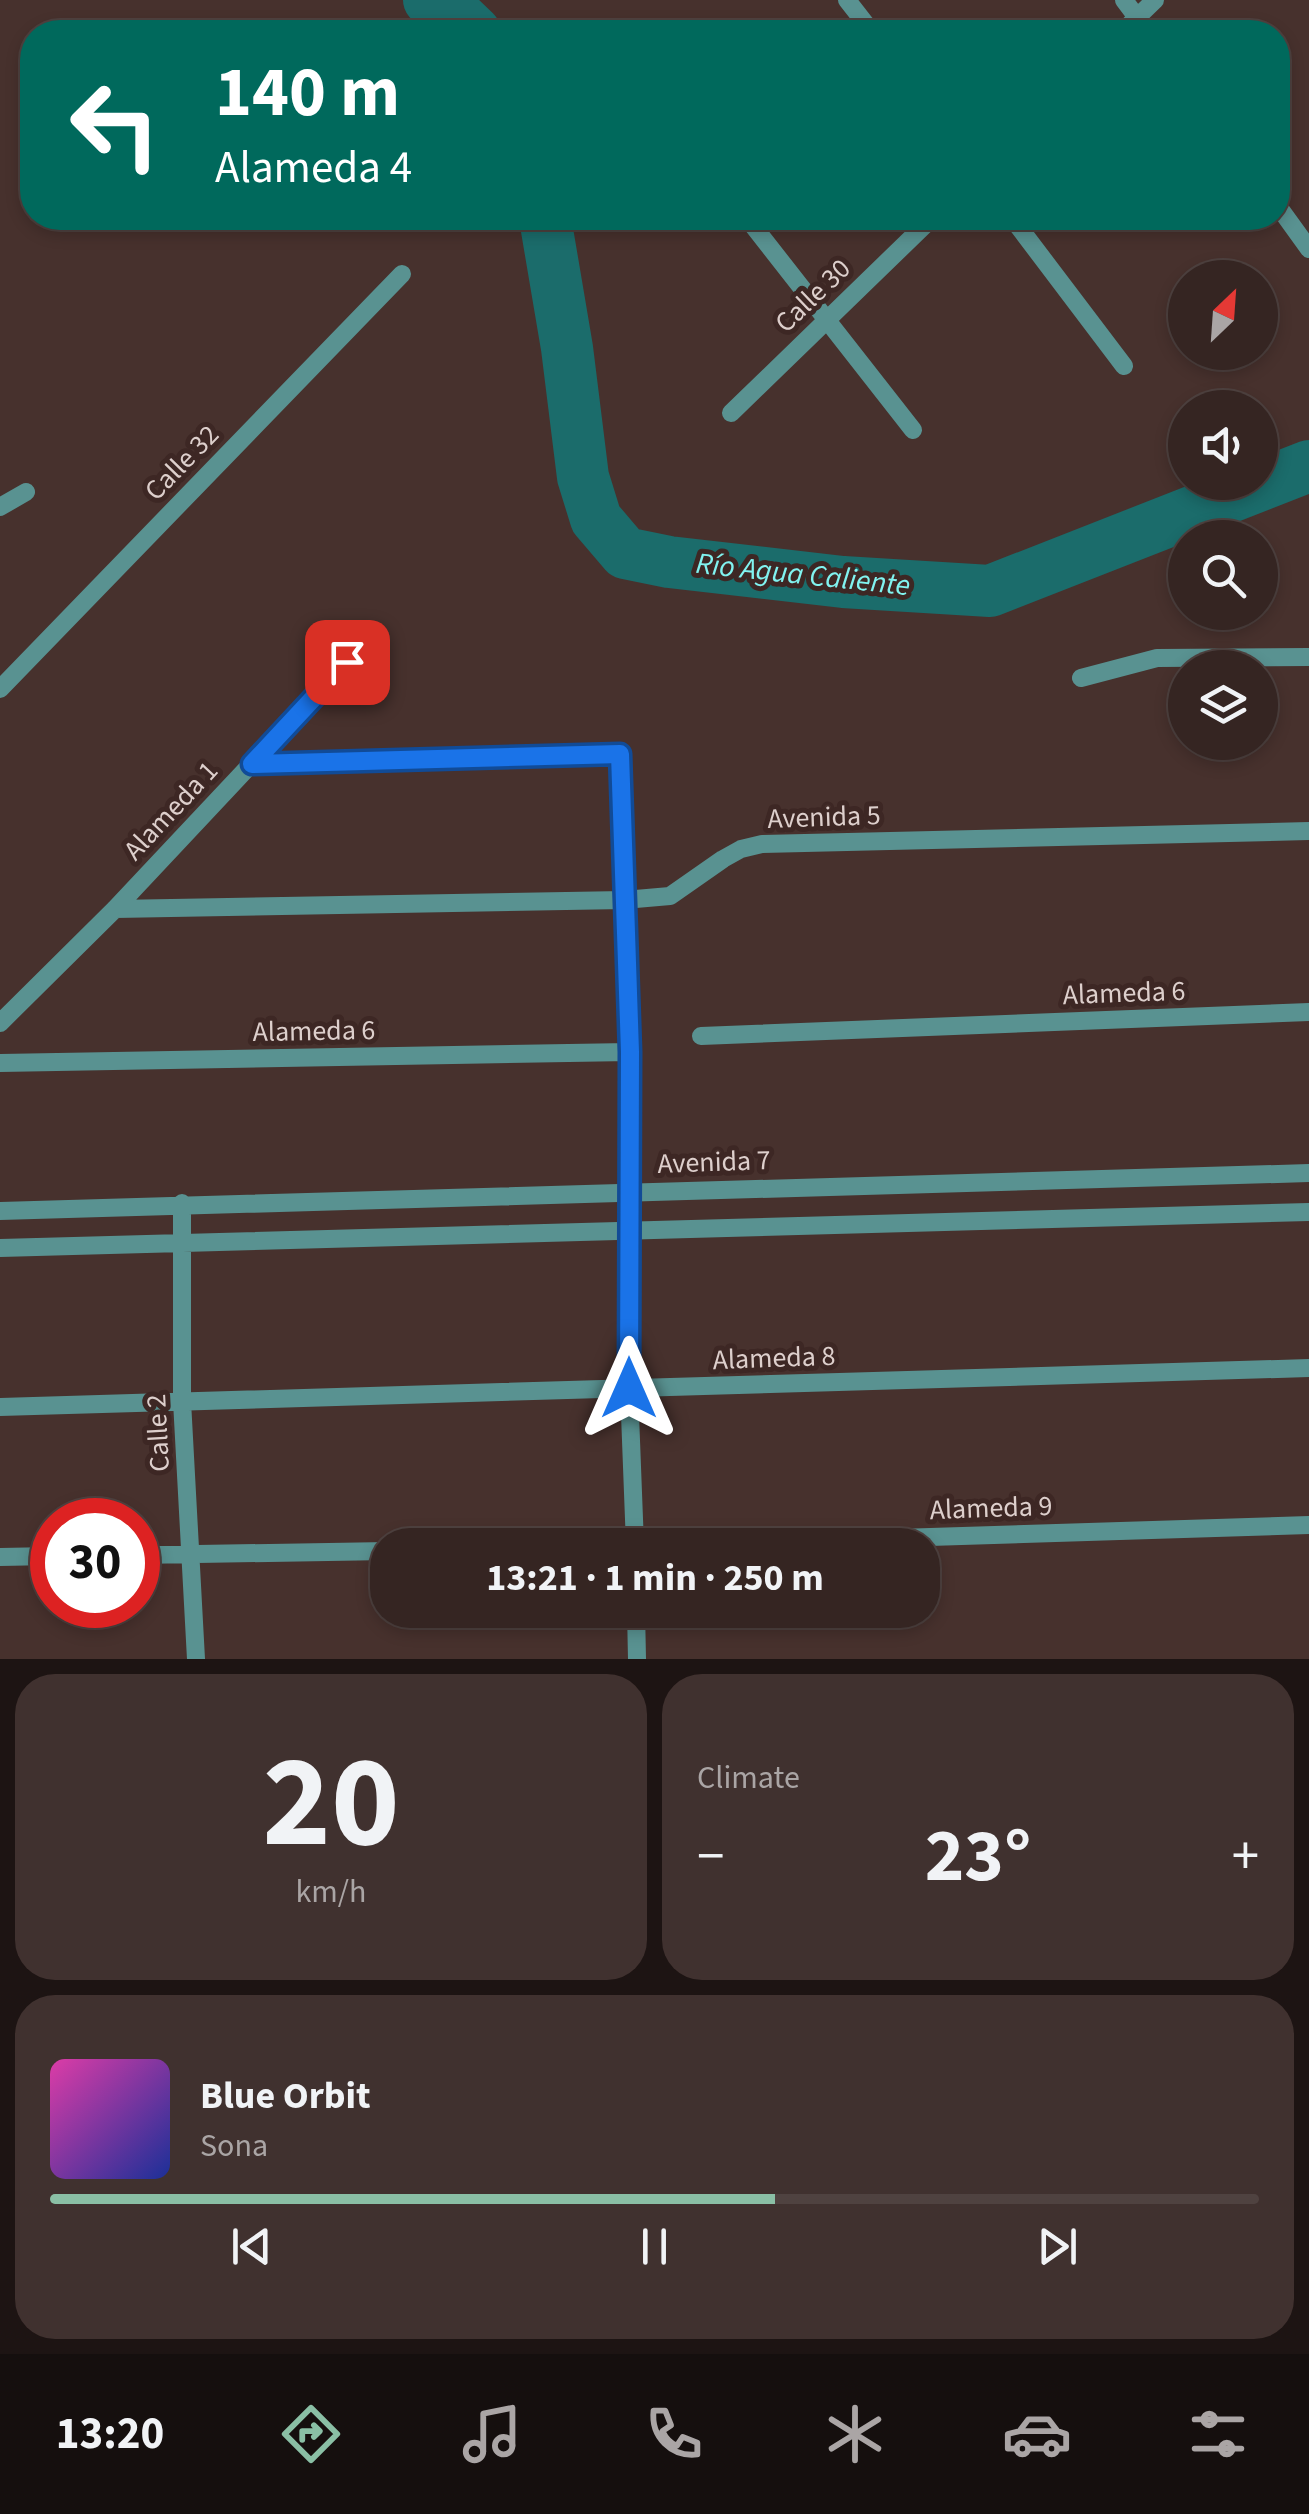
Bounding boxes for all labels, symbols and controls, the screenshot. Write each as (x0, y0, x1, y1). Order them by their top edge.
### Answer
text: 140 m (215, 43, 400, 143)
icon: left (50, 60, 180, 190)
text: Alameda 4 (215, 136, 412, 200)
street label: Calle 30 (766, 249, 860, 342)
north arrow (1168, 260, 1278, 370)
map controls (1168, 260, 1278, 760)
button: sound (1168, 390, 1278, 500)
street label: Calle 32 (135, 416, 228, 510)
button: search (1168, 520, 1278, 630)
water label: Río Agua Caliente (694, 542, 912, 607)
pin (305, 620, 390, 705)
icon: arrive (320, 635, 375, 690)
button: layers (1168, 650, 1278, 760)
street label: Alameda 1 (114, 752, 227, 869)
street label: Avenida 5 (767, 795, 881, 839)
street label: Alameda 6 (1062, 971, 1186, 1015)
street label: Alameda 6 (252, 1010, 376, 1052)
street label: Avenida 7 (657, 1140, 771, 1184)
position arrow (577, 1336, 681, 1440)
street label: Alameda 8 (712, 1336, 836, 1380)
street label: Calle 2 (136, 1393, 180, 1473)
street label: Alameda 9 (929, 1486, 1053, 1530)
speed limit sign: 30 (30, 1498, 160, 1628)
text: 13:21 · 1 min · 250 m (486, 1551, 824, 1605)
text: 20 (262, 1711, 400, 1896)
text: Climate (697, 1755, 800, 1801)
text: 23° (925, 1803, 1031, 1910)
text: − (697, 1818, 724, 1896)
text: + (1232, 1818, 1259, 1896)
text: km/h (296, 1869, 366, 1915)
text: Blue Orbit (200, 2069, 371, 2123)
text: Sona (200, 2123, 268, 2169)
icon: previous (224, 2219, 279, 2274)
icon: pause (627, 2219, 682, 2274)
icon: next (1030, 2219, 1085, 2274)
icon: directions (276, 2399, 346, 2469)
icon: music (457, 2399, 527, 2469)
icon: phone (639, 2399, 709, 2469)
icon: climate (820, 2399, 890, 2469)
icon: car (1002, 2399, 1072, 2469)
icon: filters (1183, 2399, 1253, 2469)
text: 13:20 (56, 2402, 164, 2466)

